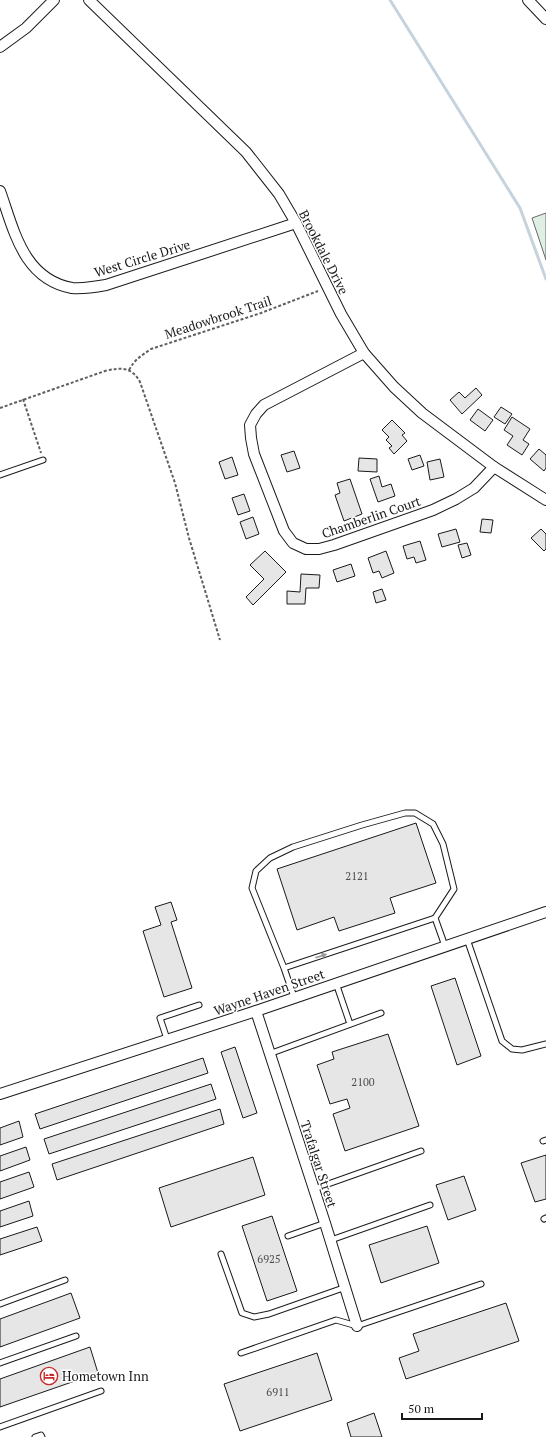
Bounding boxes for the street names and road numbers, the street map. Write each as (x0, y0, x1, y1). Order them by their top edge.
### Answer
street label: Brookdale Drive (295, 207, 353, 297)
street label: West Circle Drive (92, 235, 192, 281)
street label: Meadowbrook Trail (162, 291, 274, 343)
street label: Chamberlin Court (319, 492, 423, 542)
street label: Wayne Haven Street (211, 964, 327, 1019)
street label: Trafalgar Street (296, 1118, 342, 1210)

